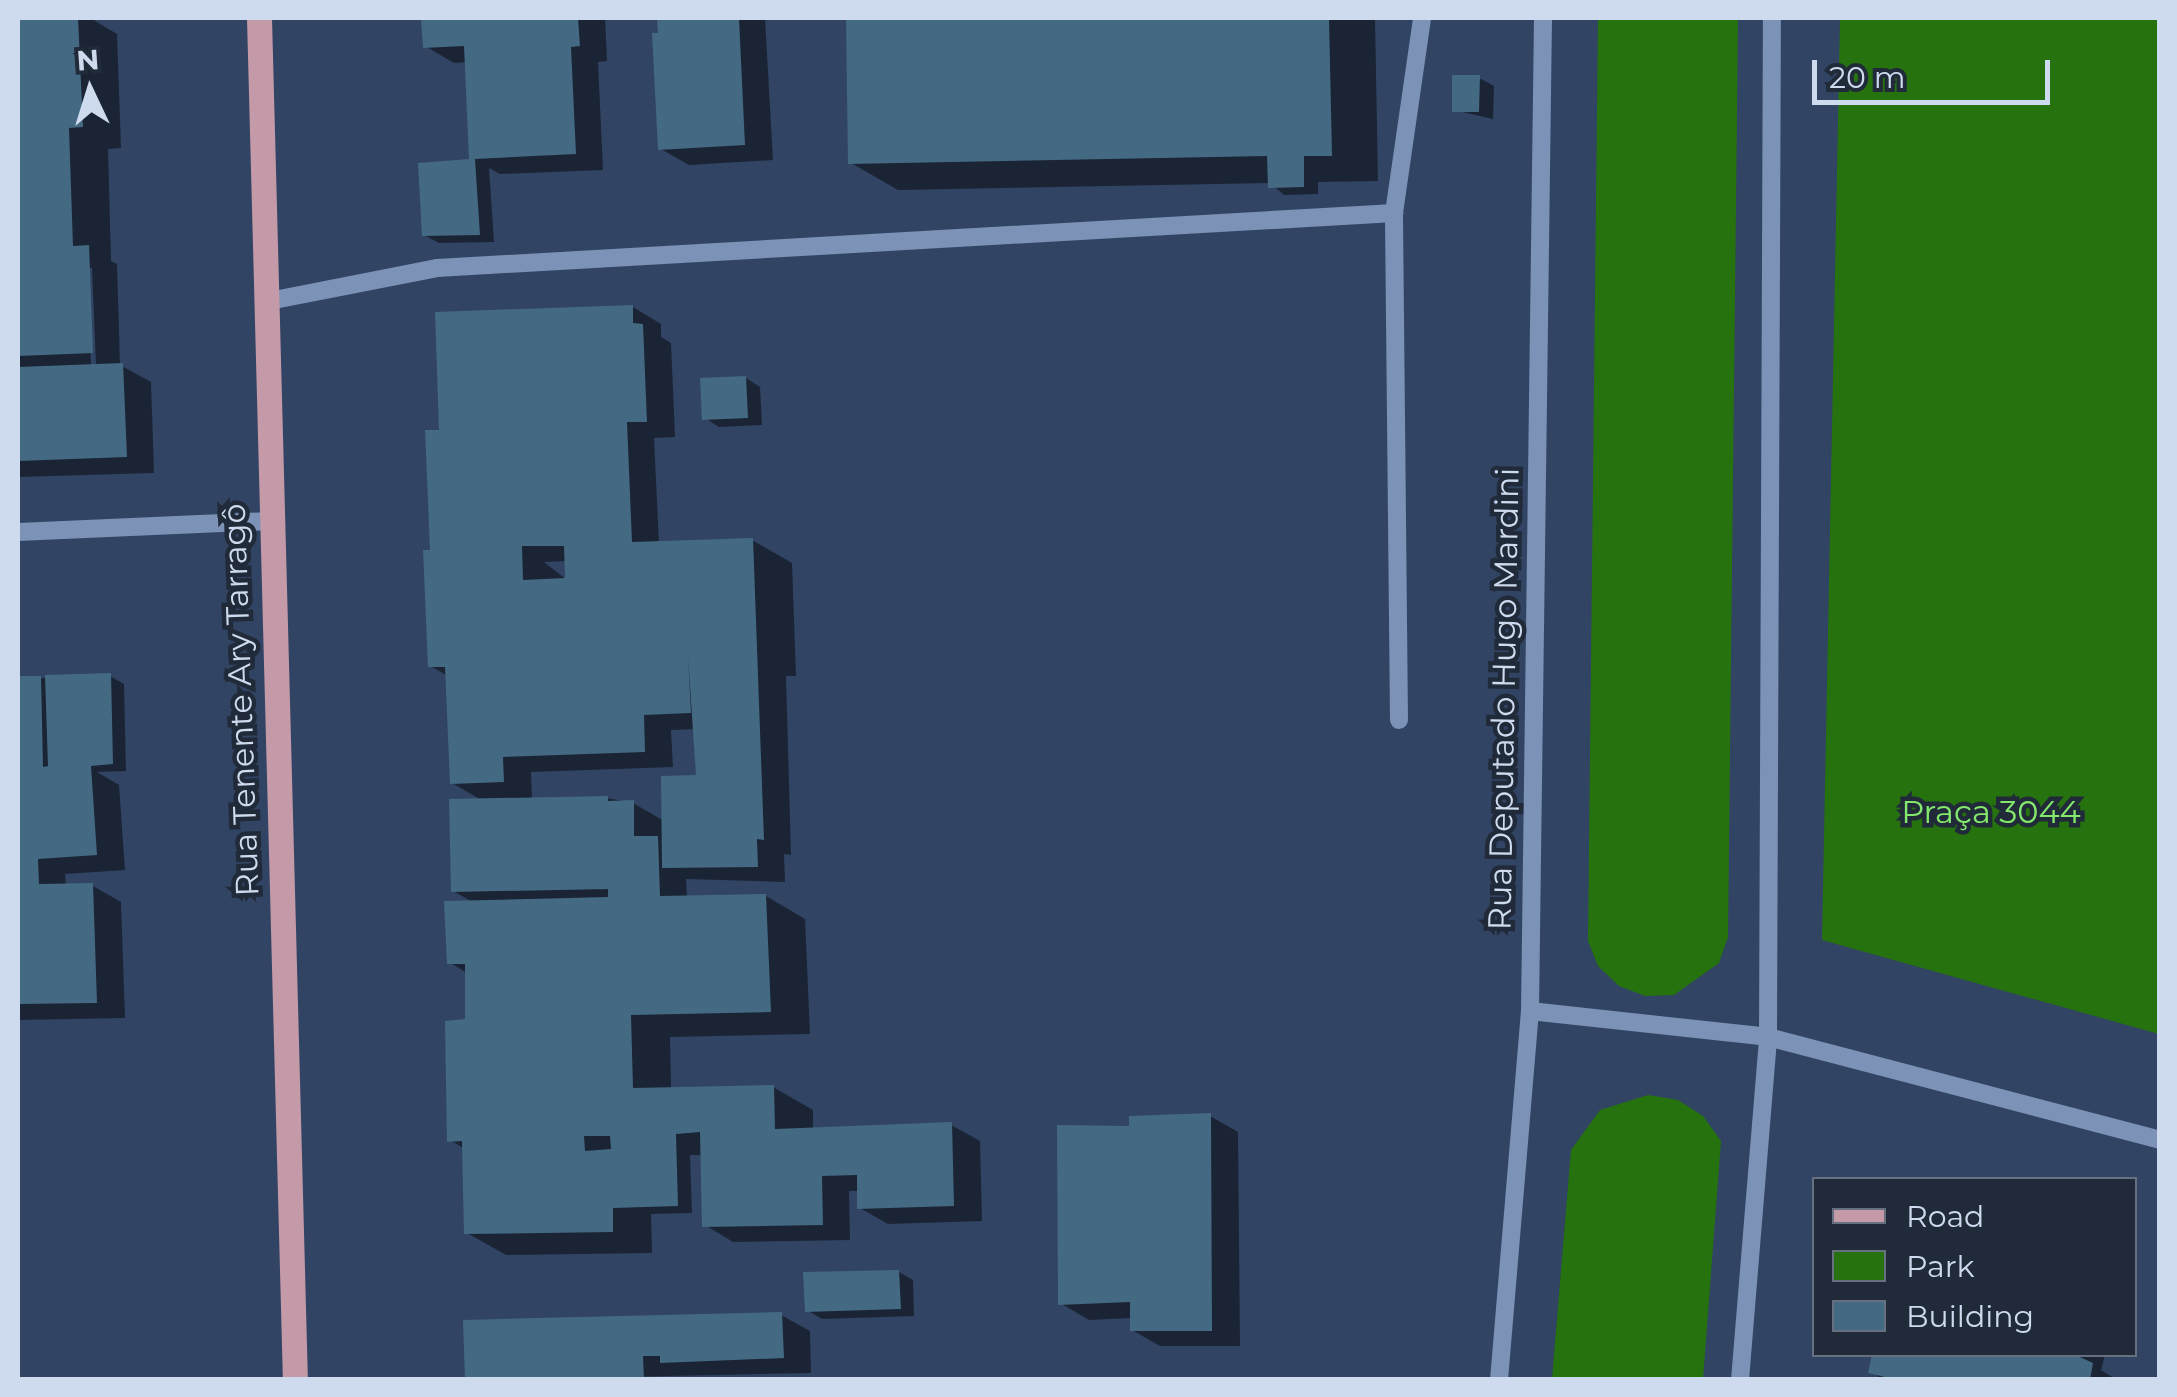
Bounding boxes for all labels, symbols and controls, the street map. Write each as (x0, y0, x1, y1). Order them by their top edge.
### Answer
north arrow (40, 40, 140, 140)
scale bar (1817, 40, 2054, 102)
text: N (75, 42, 100, 78)
text: 20 m (1829, 59, 1906, 96)
street label: Rua Deputado Hugo Mardini (1481, 467, 1527, 931)
street label: Rua Tenente Ary Tarragô (215, 503, 267, 897)
park label: Praça 3044 (1901, 793, 2081, 831)
legend (1812, 1177, 2137, 1357)
text: Road (1906, 1198, 1984, 1235)
text: Park (1906, 1248, 1975, 1285)
text: Building (1906, 1298, 2034, 1335)

